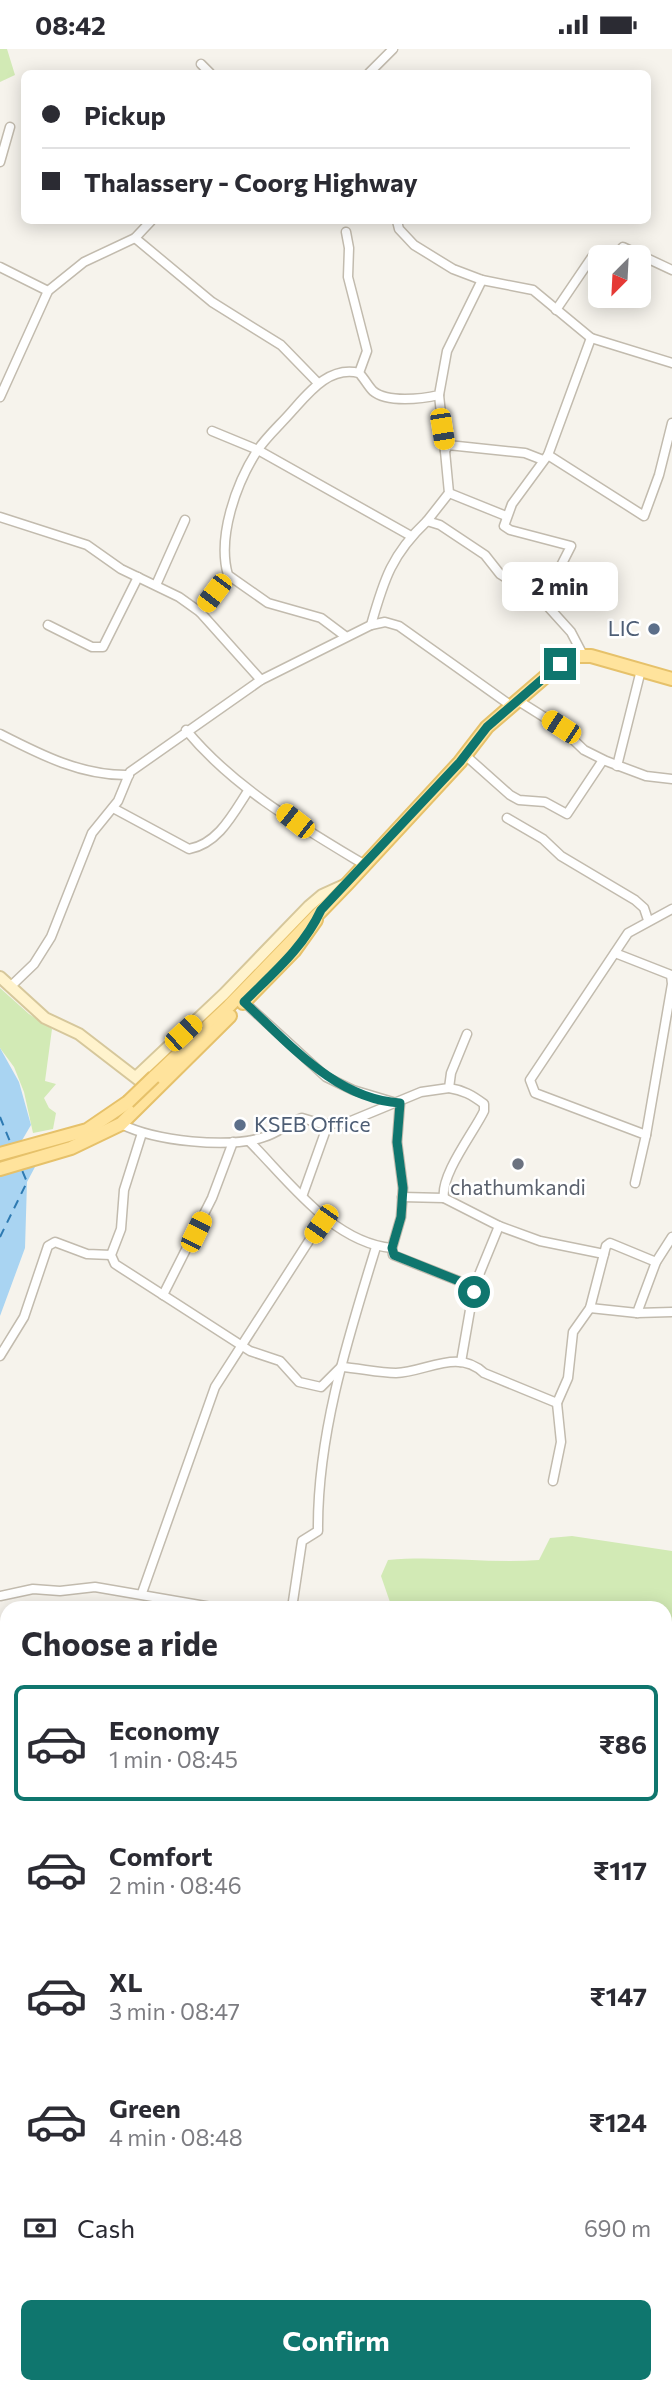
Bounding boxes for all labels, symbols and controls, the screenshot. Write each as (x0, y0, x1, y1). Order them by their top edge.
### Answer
text: 08:42 (35, 9, 106, 40)
text: Pickup (84, 99, 166, 130)
text: Thalassery - Coorg Highway (84, 166, 418, 197)
north arrow (588, 245, 651, 308)
map controls (588, 245, 651, 308)
car (429, 407, 456, 451)
callout: 2 min (502, 563, 618, 611)
car (193, 570, 236, 616)
text: 2 min (531, 572, 589, 600)
place label: LIC (608, 615, 640, 640)
marker: LIC (646, 621, 662, 637)
route end (544, 648, 576, 680)
car (538, 707, 585, 747)
car (272, 800, 319, 842)
car (161, 1011, 206, 1055)
place label: KSEB Office (254, 1111, 371, 1136)
marker: KSEB Office (232, 1117, 248, 1133)
marker: chathumkandi (510, 1156, 526, 1172)
place label: chathumkandi (450, 1174, 586, 1199)
car (301, 1201, 342, 1247)
car (178, 1209, 215, 1255)
route start (458, 1276, 490, 1308)
text: Choose a ride (21, 1623, 218, 1663)
icon: car (25, 1712, 88, 1775)
text: Economy (109, 1714, 220, 1745)
text: ₹86 (599, 1728, 647, 1759)
text: 1 min · 08:45 (109, 1745, 238, 1773)
icon: car (25, 1838, 88, 1901)
text: Comfort (109, 1840, 212, 1871)
text: ₹117 (593, 1854, 647, 1885)
text: 2 min · 08:46 (109, 1871, 242, 1899)
icon: car (25, 1964, 88, 2027)
text: XL (109, 1966, 143, 1997)
text: ₹147 (589, 1980, 647, 2011)
text: 3 min · 08:47 (109, 1997, 240, 2025)
icon: car (25, 2090, 88, 2153)
text: Green (109, 2092, 181, 2123)
text: ₹124 (589, 2106, 647, 2137)
text: 4 min · 08:48 (109, 2123, 243, 2151)
icon: cash (21, 2209, 59, 2247)
text: Cash (77, 2212, 135, 2243)
text: 690 m (584, 2214, 651, 2242)
button: Confirm (21, 2300, 651, 2380)

